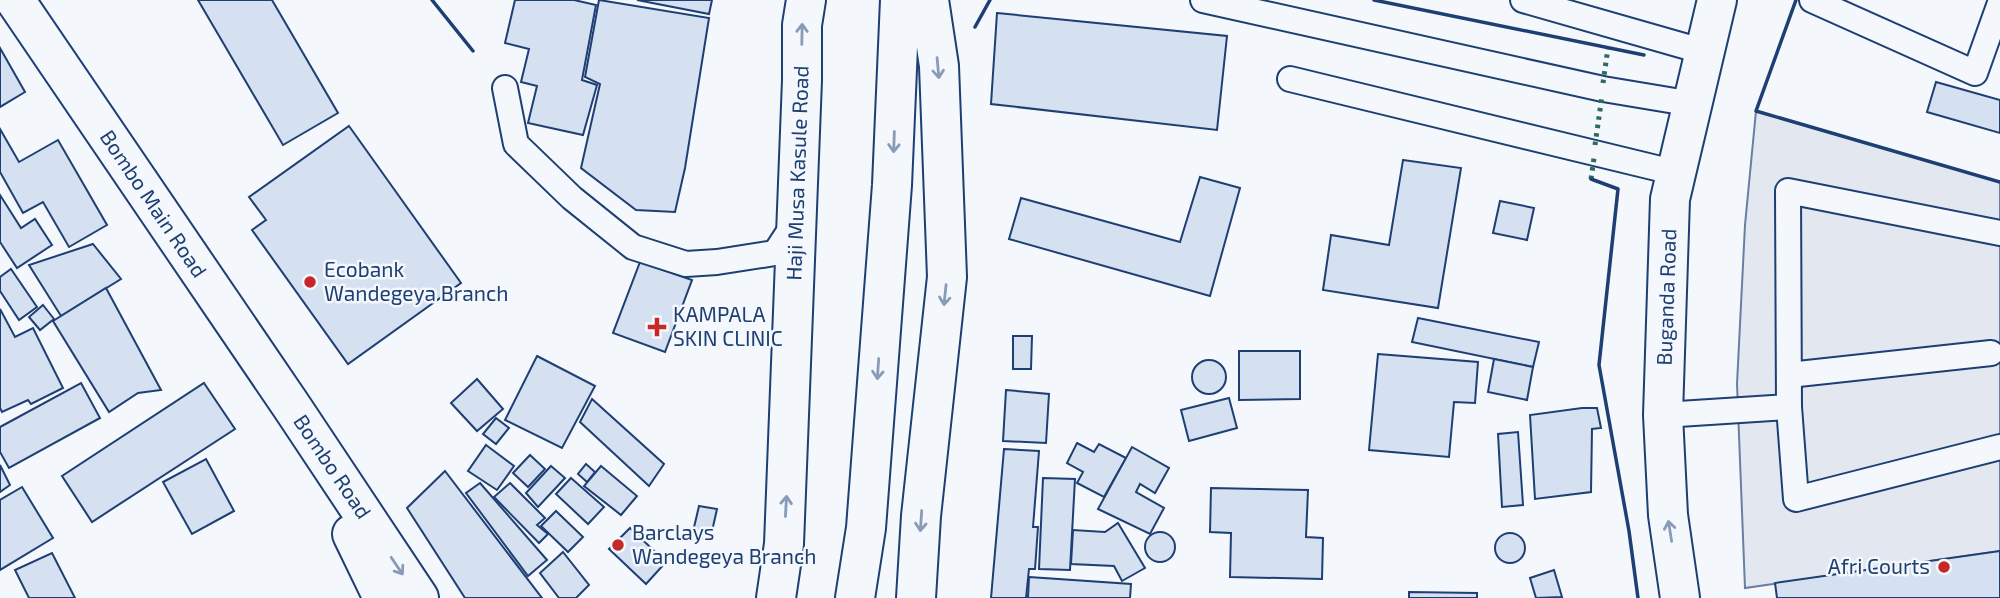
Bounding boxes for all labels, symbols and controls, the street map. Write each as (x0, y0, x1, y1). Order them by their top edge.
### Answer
one-way arrow (795, 22, 809, 45)
one-way arrow (932, 56, 945, 78)
street label: Haji Musa Kasule Road (780, 65, 814, 281)
street label: Bombo Main Road (96, 125, 213, 282)
one-way arrow (888, 130, 901, 153)
street label: Buganda Road (1651, 228, 1680, 366)
place label: Ecobank Wandegeya Branch (324, 256, 508, 305)
marker: Ecobank Wandegeya Branch (302, 274, 318, 290)
one-way arrow (939, 283, 952, 306)
place label: KAMPALA SKIN CLINIC (673, 301, 783, 350)
marker: KAMPALA SKIN CLINIC (647, 317, 667, 337)
one-way arrow (871, 357, 884, 379)
street label: Bombo Road (289, 409, 377, 523)
one-way arrow (779, 495, 792, 518)
one-way arrow (914, 509, 927, 532)
place label: Barclays Wandegeya Branch (632, 519, 816, 568)
one-way arrow (1663, 520, 1676, 542)
marker: Barclays Wandegeya Branch (610, 537, 626, 553)
place label: Afri Courts (1828, 553, 1930, 578)
one-way arrow (390, 556, 405, 575)
marker: Afri Courts (1936, 559, 1952, 575)

